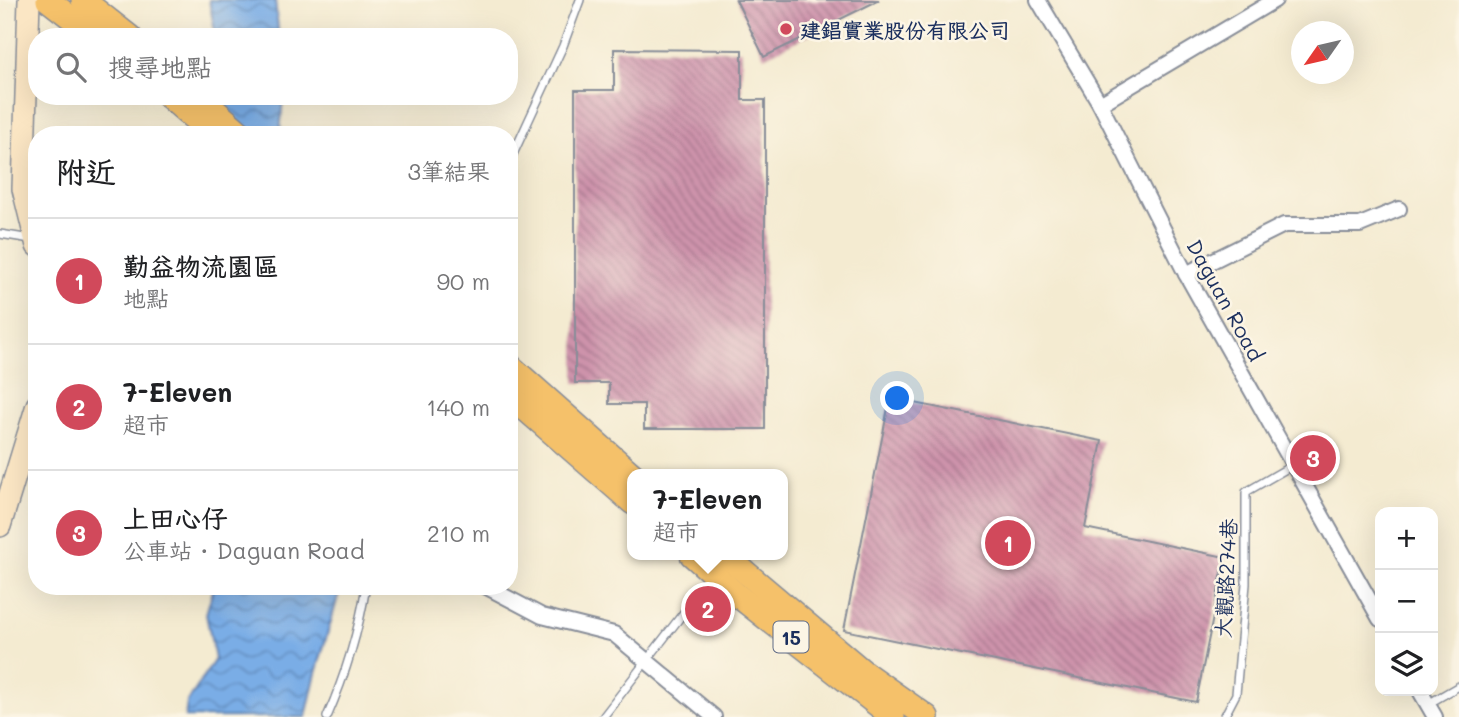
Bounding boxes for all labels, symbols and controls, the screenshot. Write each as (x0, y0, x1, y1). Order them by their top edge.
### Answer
place label: 建錩實業股份有限公司 (800, 16, 1010, 43)
marker: 建錩實業股份有限公司 (778, 21, 794, 37)
north arrow (1291, 21, 1354, 84)
search box (28, 28, 518, 105)
icon: search (52, 48, 90, 86)
text: 搜尋地點 (108, 50, 212, 84)
text: 附近 (56, 151, 116, 191)
text: 3筆結果 (408, 156, 490, 186)
street label: Daguan Road (1181, 234, 1271, 366)
text: 勤益物流園區 (123, 249, 279, 283)
text: 1 (74, 266, 84, 296)
text: 90 m (437, 266, 490, 296)
text: 地點 (123, 283, 169, 313)
text: 7-Eleven (123, 375, 232, 409)
your location (880, 381, 914, 415)
text: 2 (73, 392, 85, 422)
text: 140 m (426, 392, 490, 422)
text: 超市 (123, 409, 169, 439)
pin: 3 (1290, 432, 1336, 484)
popup (627, 469, 788, 560)
text: 7-Eleven (653, 482, 762, 516)
text: 上田心仔 (123, 501, 227, 535)
map controls (1375, 507, 1438, 696)
button: + (1375, 507, 1438, 570)
text: 超市 (653, 516, 699, 546)
pin: 1 (985, 517, 1031, 569)
text: 3 (72, 518, 86, 548)
text: 210 m (427, 518, 490, 548)
street label: 大觀路274巷 (1208, 518, 1242, 638)
text: 公車站 · Daguan Road (123, 535, 365, 565)
button: − (1375, 570, 1438, 633)
pin: 2 (685, 583, 731, 635)
road number: 15 (774, 622, 808, 652)
button: layers (1375, 633, 1438, 696)

